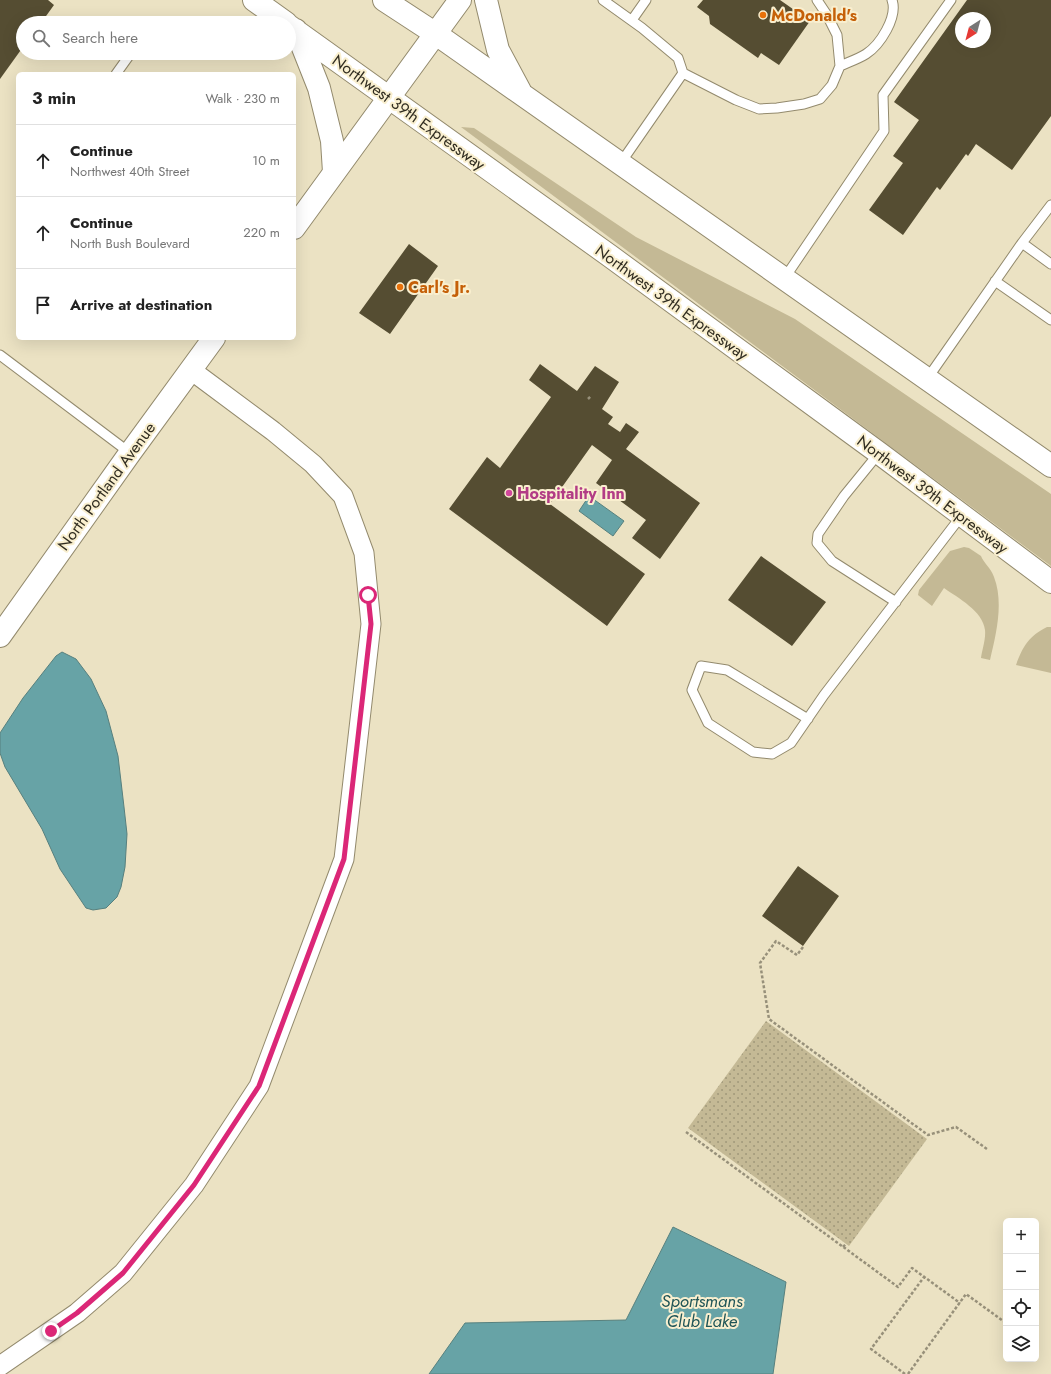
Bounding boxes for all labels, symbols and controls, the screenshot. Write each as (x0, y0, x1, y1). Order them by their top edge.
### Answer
place label: McDonald's (771, 4, 857, 27)
marker: McDonald's (758, 10, 768, 20)
north arrow (955, 12, 991, 48)
search box (16, 16, 296, 60)
icon: search (30, 27, 52, 49)
text: Search here (62, 27, 138, 49)
street label: Northwest 39th Expressway (327, 49, 491, 176)
text: 3 min (32, 86, 76, 110)
text: Walk · 230 m (205, 89, 280, 108)
text: Continue (70, 140, 133, 162)
icon: ahead (32, 150, 54, 172)
text: 10 m (252, 151, 280, 170)
text: Northwest 40th Street (70, 162, 189, 181)
text: Continue (70, 212, 133, 234)
icon: ahead (32, 222, 54, 244)
text: 220 m (243, 223, 280, 242)
text: North Bush Boulevard (70, 234, 190, 253)
street label: Northwest 39th Expressway (590, 239, 754, 366)
place label: Carl's Jr. (408, 276, 470, 299)
marker: Carl's Jr. (395, 282, 405, 292)
icon: arrive (32, 294, 54, 316)
text: Arrive at destination (70, 294, 212, 316)
street label: North Portland Avenue (52, 417, 161, 555)
street label: Northwest 39th Expressway (852, 430, 1014, 560)
place label: Hospitality Inn (517, 482, 625, 505)
marker: Hospitality Inn (504, 488, 514, 498)
route start (359, 586, 377, 604)
map controls (1003, 1218, 1039, 1362)
button: + (1003, 1218, 1039, 1254)
button: − (1003, 1254, 1039, 1290)
water label: Sportsmans Club Lake (661, 1289, 743, 1333)
button: locate (1003, 1290, 1039, 1326)
route end (42, 1322, 60, 1340)
button: layers (1003, 1326, 1039, 1362)

